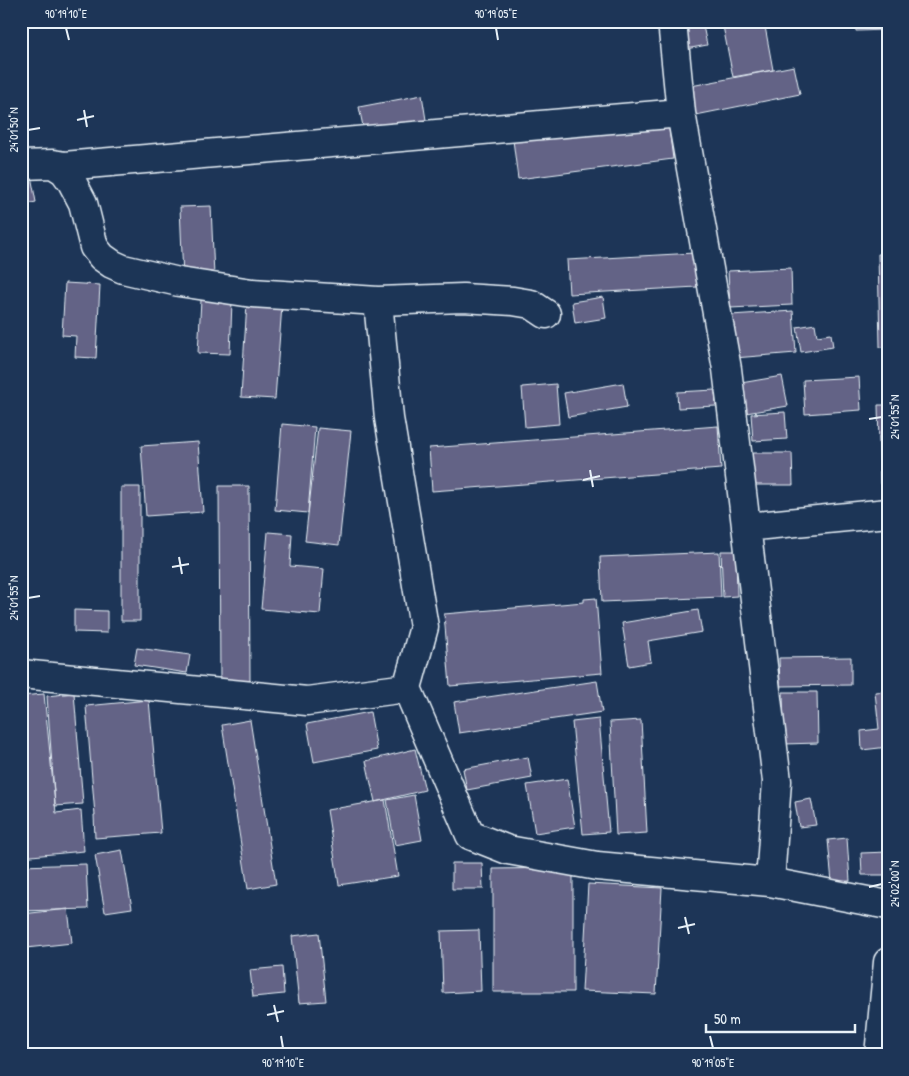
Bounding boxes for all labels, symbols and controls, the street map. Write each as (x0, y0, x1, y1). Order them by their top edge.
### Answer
text: 90°19'10"E (45, 5, 88, 22)
text: 90°19'05"E (475, 5, 518, 22)
text: 24°01'50"N (5, 107, 22, 153)
text: 24°01'55"N (886, 395, 903, 439)
text: 24°01'55"N (5, 576, 22, 620)
text: 24°02'00"N (886, 861, 903, 907)
scale bar (706, 1001, 855, 1033)
text: 50 m (714, 1008, 741, 1029)
text: 90°19'10"E (262, 1054, 305, 1071)
text: 90°19'05"E (692, 1054, 735, 1071)

